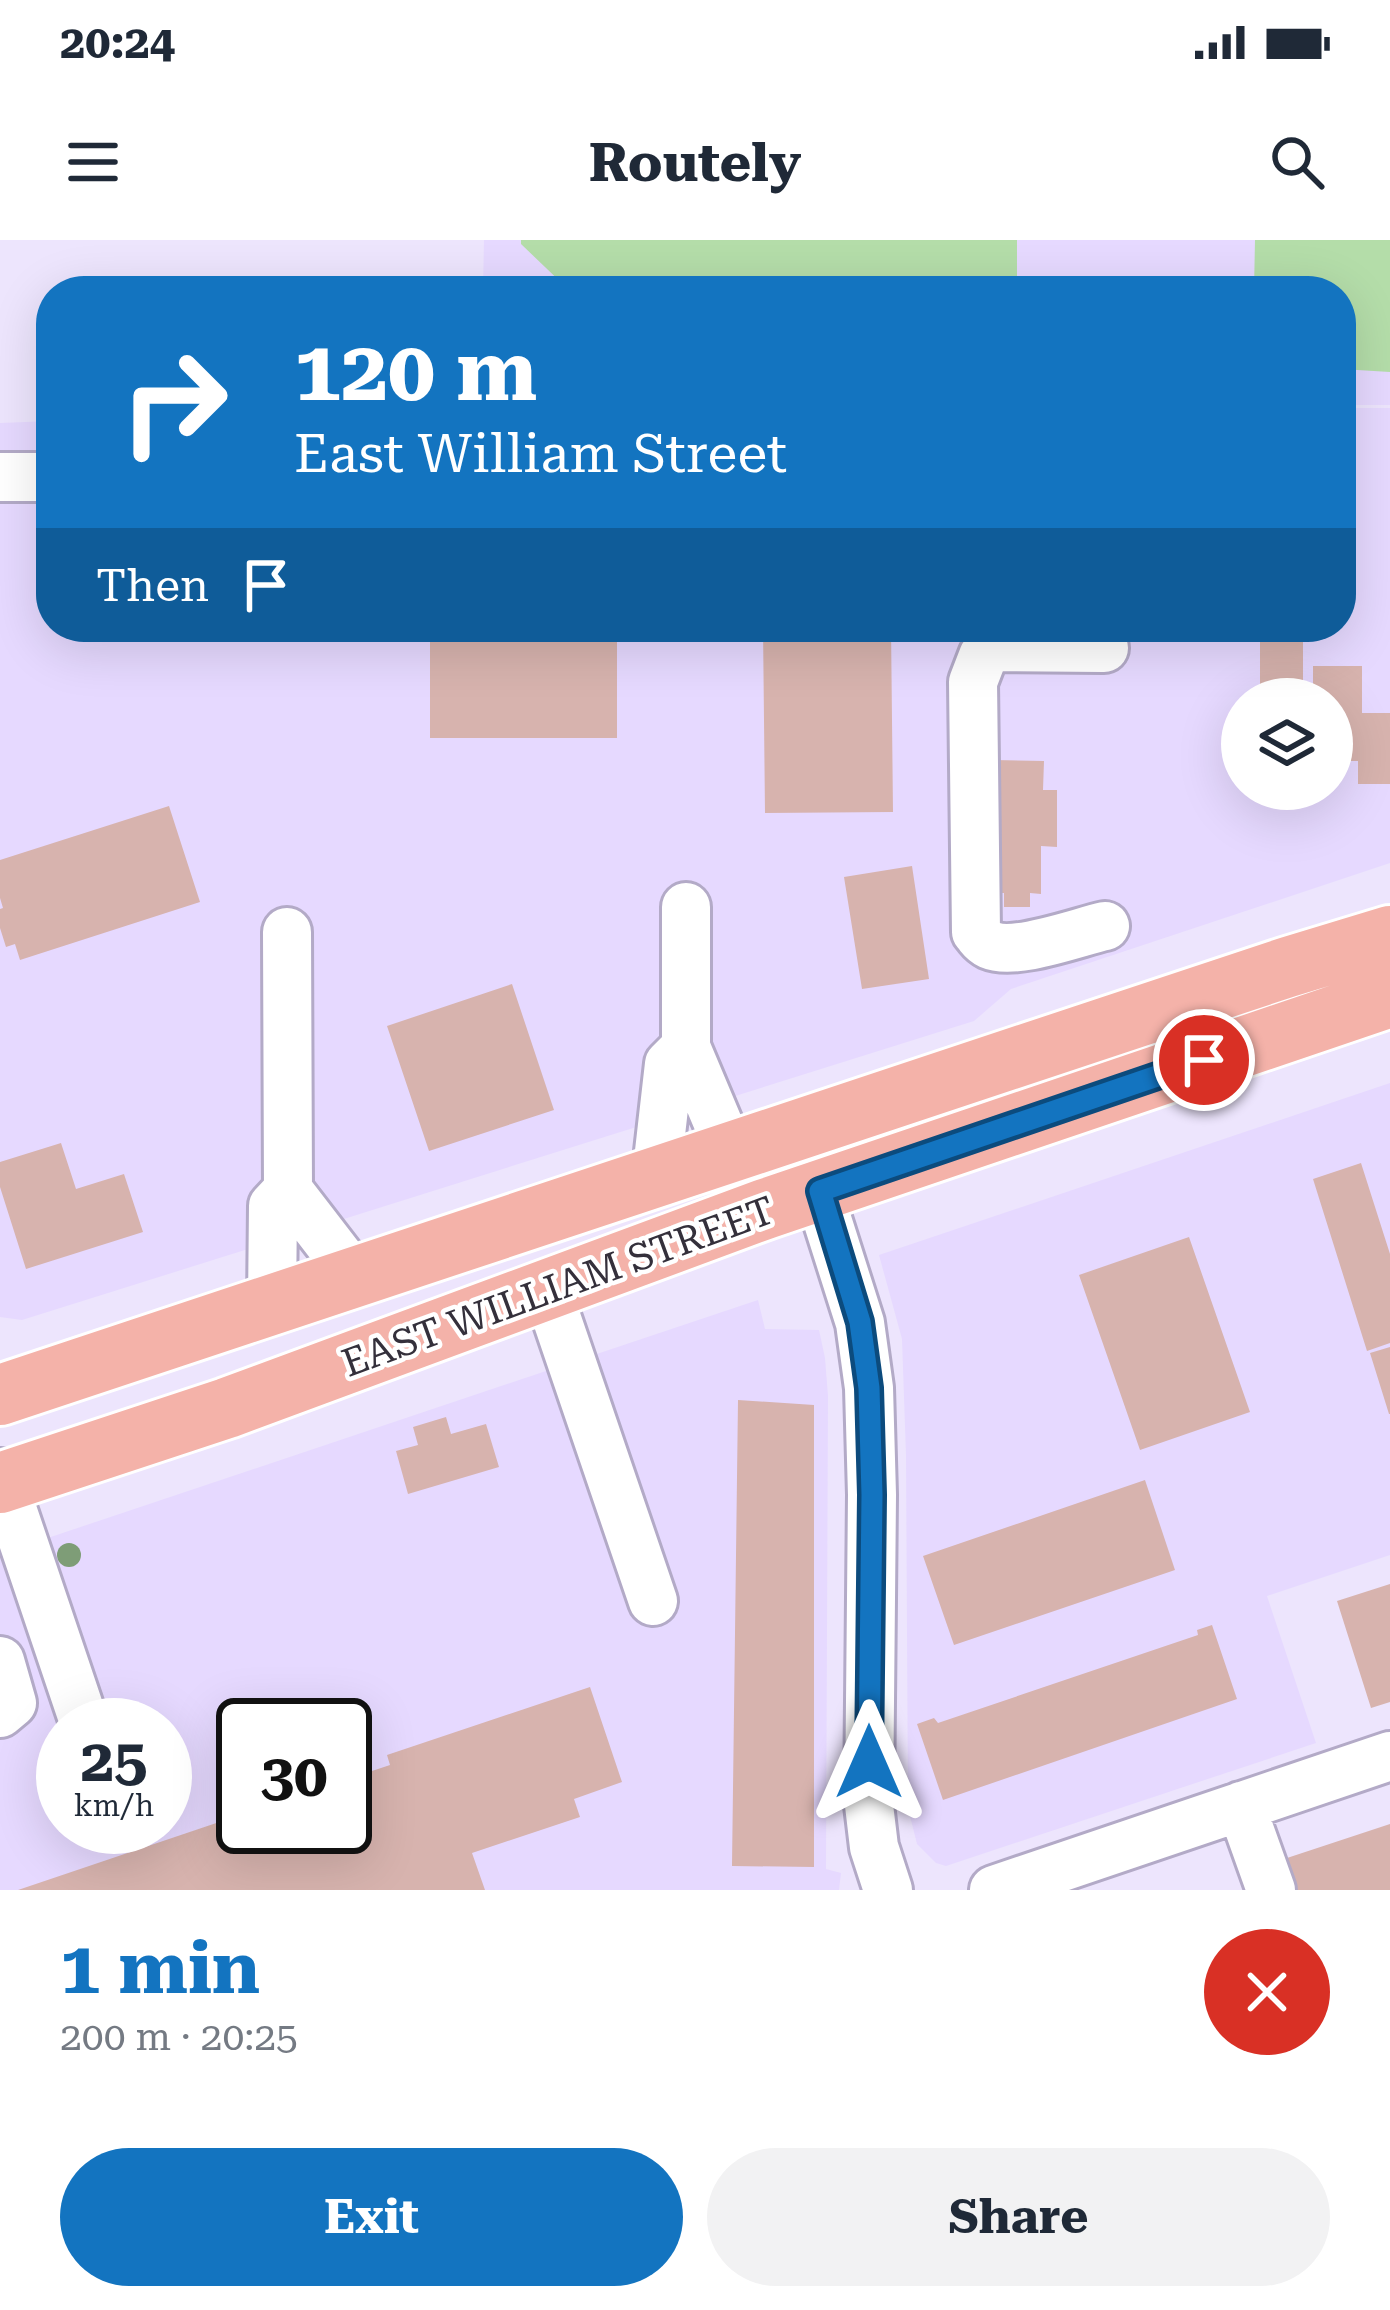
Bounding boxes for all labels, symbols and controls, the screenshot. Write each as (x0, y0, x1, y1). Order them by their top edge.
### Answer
text: 20:24 (60, 16, 175, 69)
icon: menu (60, 129, 126, 195)
icon: search (1264, 129, 1330, 195)
text: Routely (589, 131, 801, 194)
text: 120 m (294, 322, 537, 420)
icon: right (96, 324, 252, 480)
text: East William Street (294, 422, 787, 485)
icon: arrive (233, 552, 299, 618)
text: Then (96, 559, 209, 612)
map controls (1221, 678, 1353, 810)
button: layers (1221, 678, 1353, 810)
pin (1153, 1009, 1255, 1111)
icon: arrive (1171, 1027, 1237, 1093)
street label: EAST WILLIAM STREET (336, 1187, 781, 1387)
speed limit sign: 30 (216, 1698, 372, 1854)
position arrow (806, 1699, 932, 1825)
text: 25 (80, 1725, 148, 1796)
text: km/h (74, 1788, 154, 1823)
text: 1 min (60, 1926, 260, 2011)
button: close (1204, 1929, 1330, 2055)
text: 200 m · 20:25 (60, 2014, 298, 2060)
button: Exit (60, 2148, 683, 2286)
button: Share (707, 2148, 1330, 2286)

